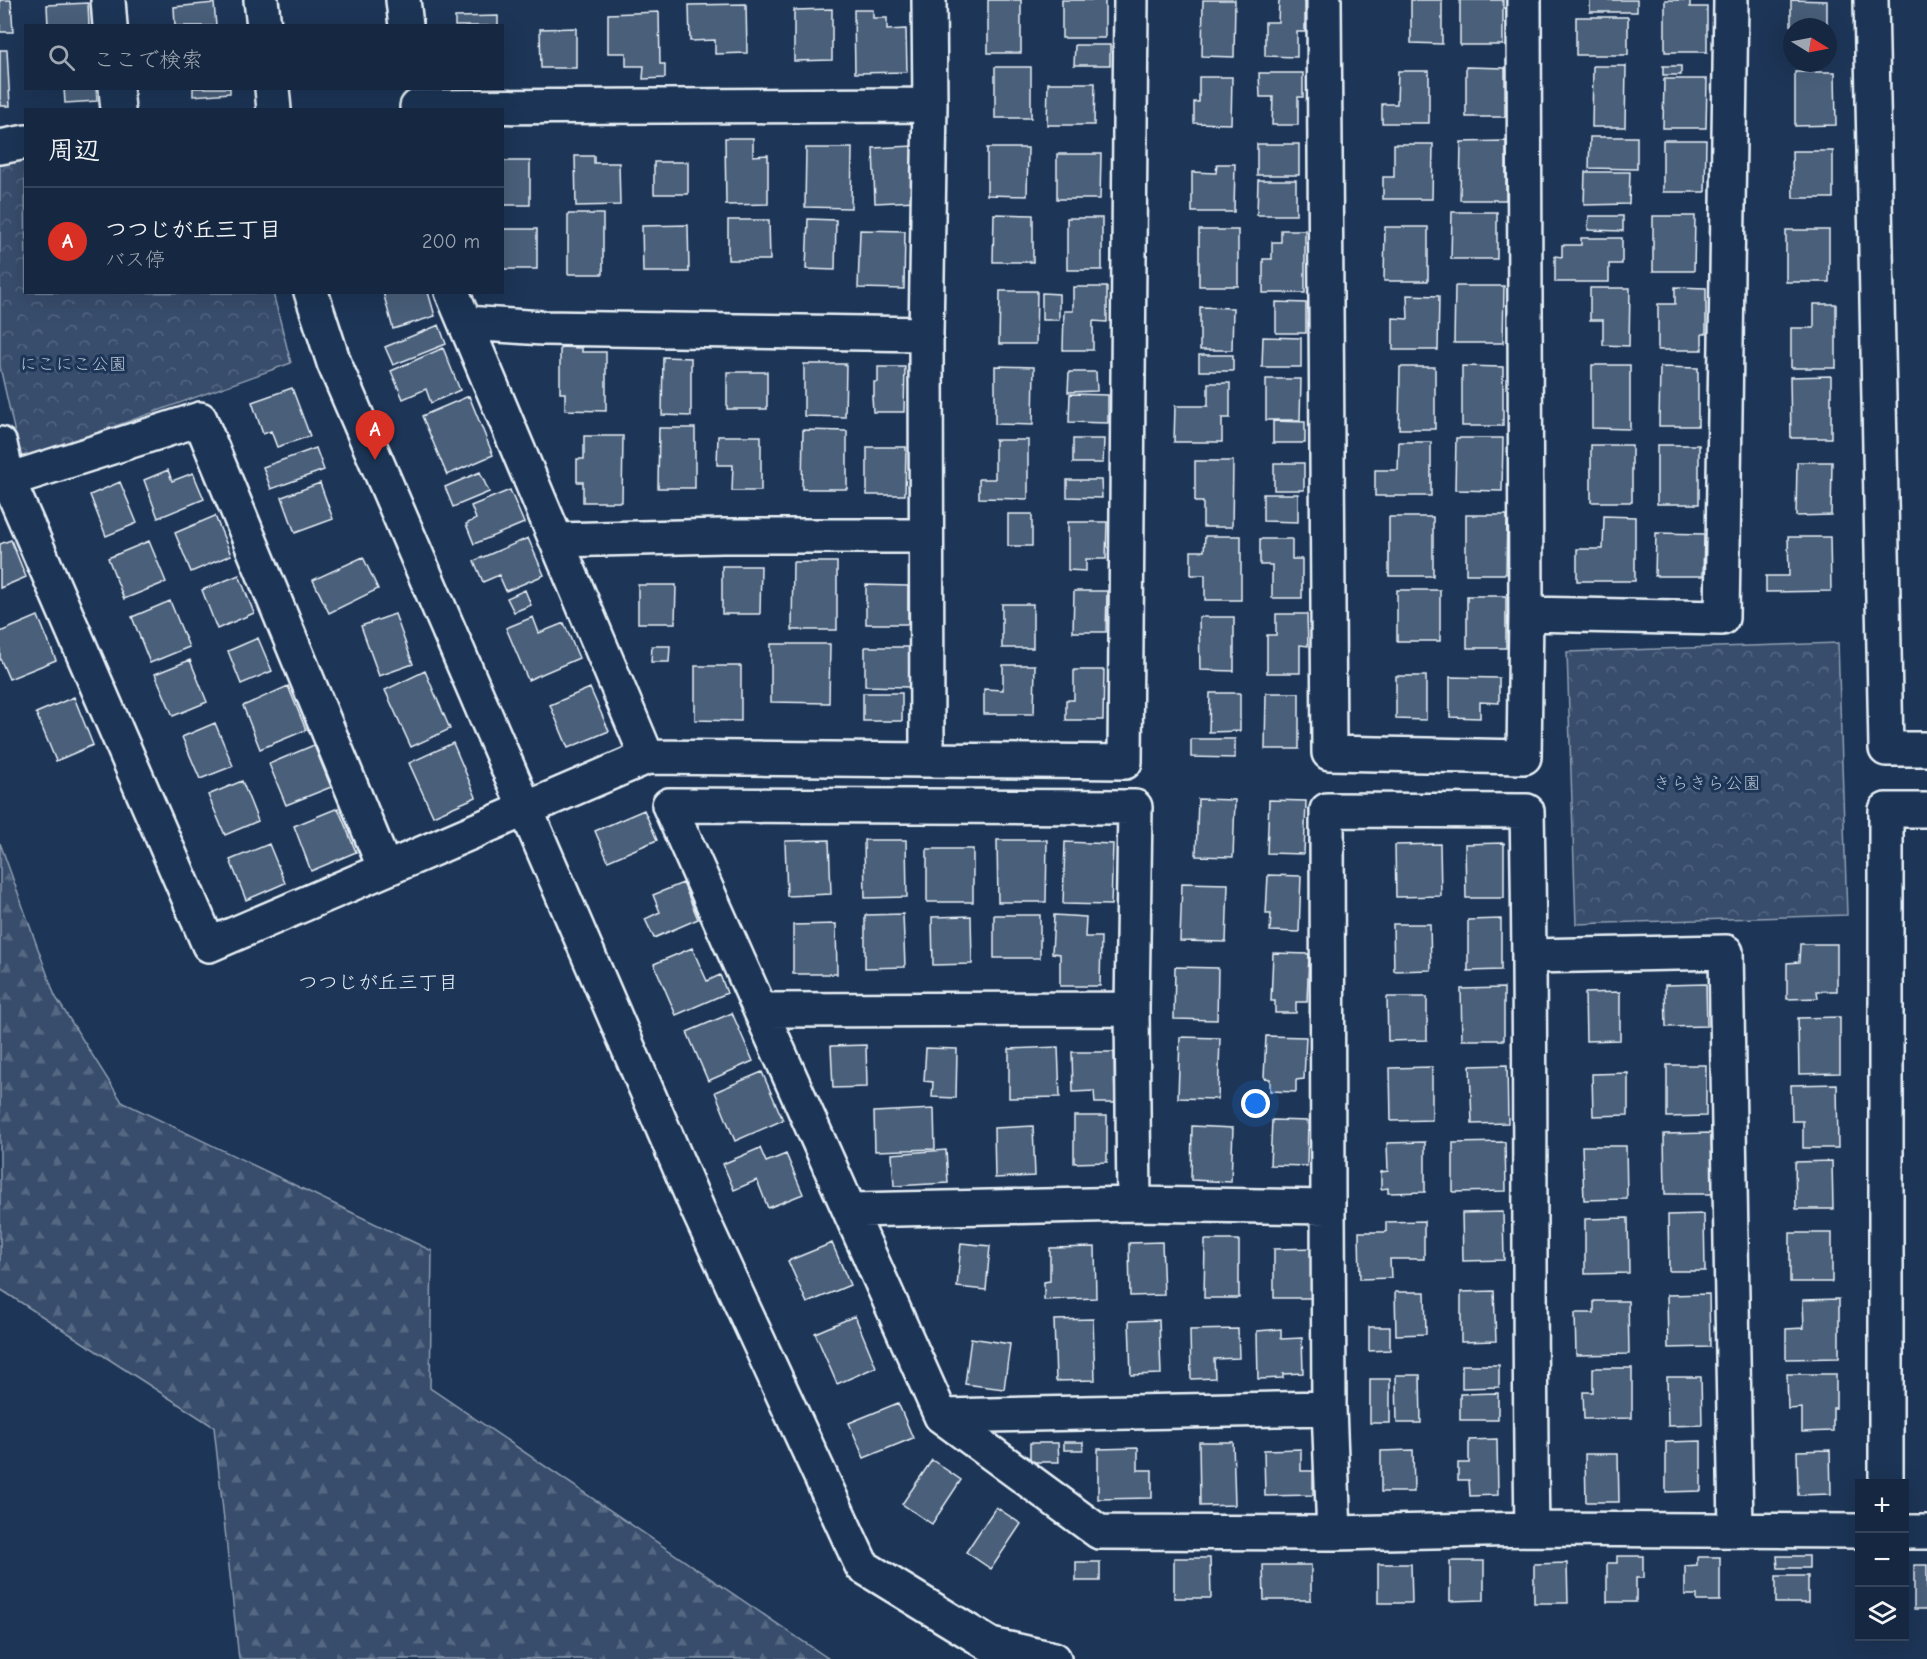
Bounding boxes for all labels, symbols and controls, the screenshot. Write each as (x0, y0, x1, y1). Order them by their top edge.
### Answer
north arrow (1783, 18, 1837, 72)
search box (24, 24, 504, 90)
icon: search (45, 41, 78, 74)
text: ここで検索 (93, 47, 203, 73)
text: 周辺 (48, 136, 100, 166)
text: つつじが丘三丁目 (105, 217, 281, 243)
text: A (62, 230, 73, 253)
text: 200 m (422, 230, 480, 253)
text: バス停 (105, 248, 165, 271)
park label: にこにこ公園 (19, 354, 127, 375)
pin: A (356, 410, 394, 460)
park label: きらきら公園 (1653, 773, 1761, 794)
district label: つつじが丘三丁目 (298, 971, 458, 994)
your location (1241, 1089, 1270, 1118)
map controls (1855, 1479, 1909, 1641)
button: + (1855, 1479, 1909, 1533)
button: − (1855, 1533, 1909, 1587)
button: layers (1855, 1587, 1909, 1641)

